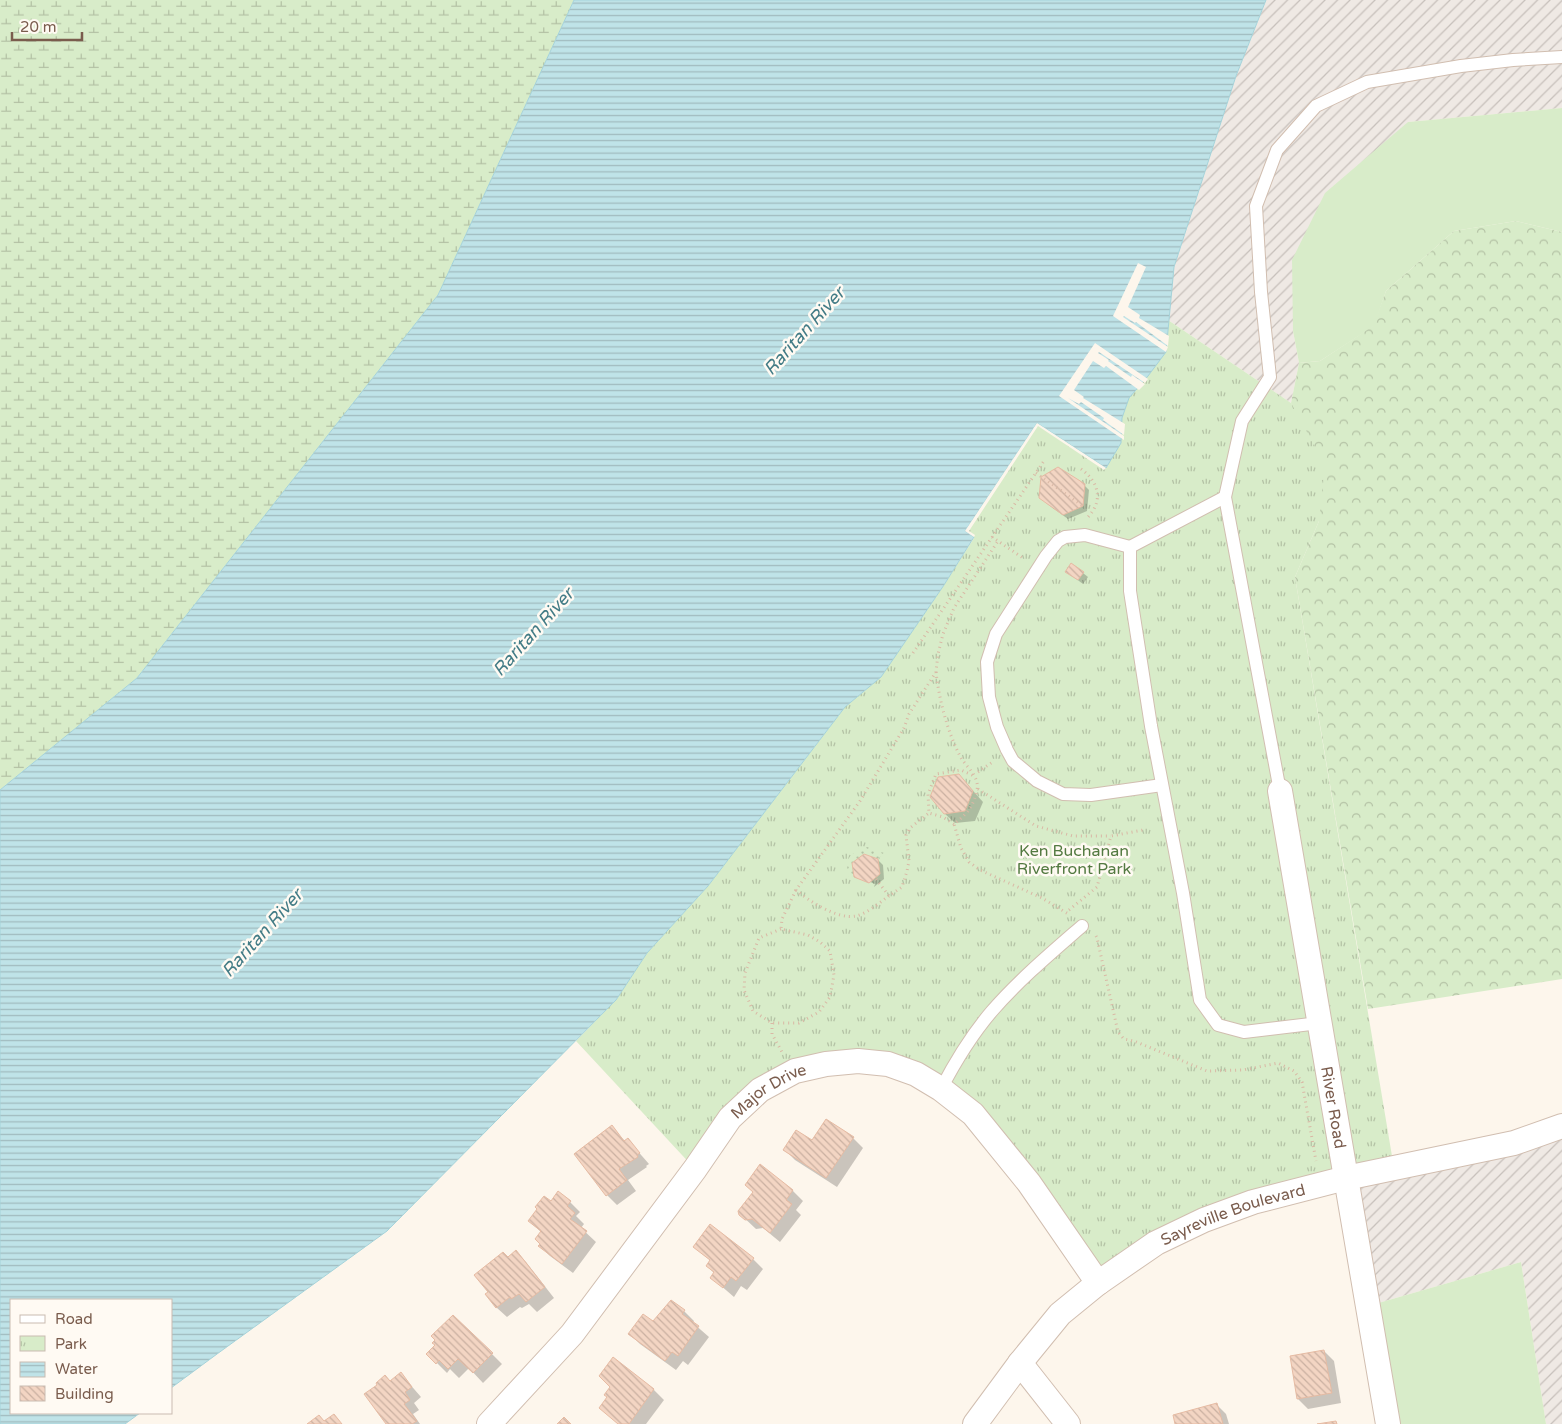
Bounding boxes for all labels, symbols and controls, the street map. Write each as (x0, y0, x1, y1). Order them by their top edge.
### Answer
scale bar (12, 10, 82, 42)
text: 20 m (20, 18, 57, 36)
water label: Raritan River (759, 281, 851, 380)
water label: Raritan River (488, 582, 580, 681)
park label: Ken Buchanan Riverfront Park (1017, 841, 1132, 879)
water label: Raritan River (217, 883, 309, 982)
street label: Major Drive (727, 1060, 808, 1123)
street label: River Road (1316, 1065, 1350, 1150)
street label: Sayreville Boulevard (1158, 1180, 1307, 1250)
legend (10, 1299, 172, 1414)
text: Road (55, 1310, 93, 1328)
text: Park (55, 1335, 87, 1353)
text: Water (55, 1360, 98, 1378)
text: Building (55, 1385, 114, 1403)

